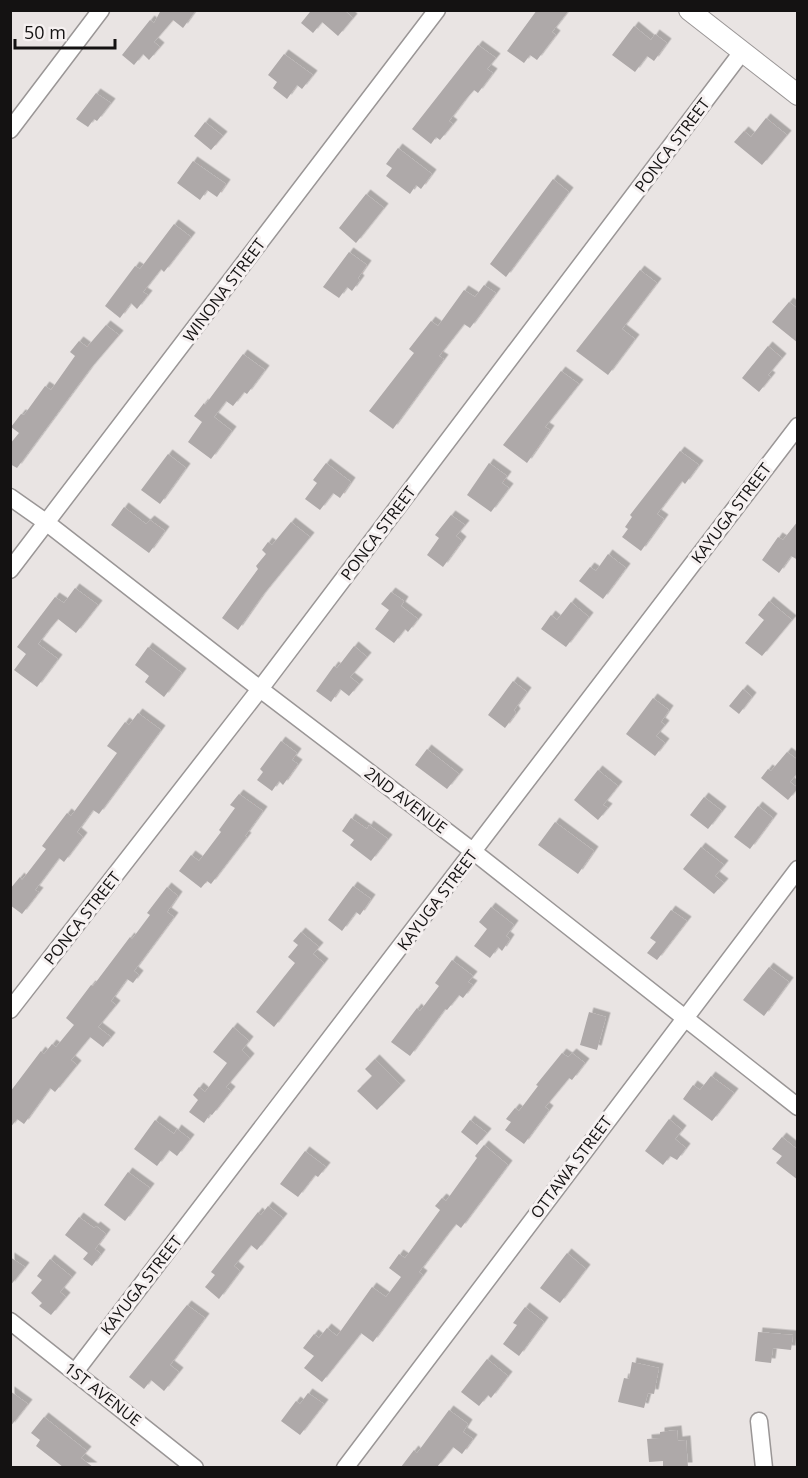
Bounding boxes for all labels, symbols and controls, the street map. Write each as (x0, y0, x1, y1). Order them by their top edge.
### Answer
scale bar (15, 12, 116, 50)
text: 50 m (24, 20, 66, 44)
street label: PONCA STREET (629, 93, 715, 197)
street label: WINONA STREET (178, 234, 270, 346)
street label: KAYUGA STREET (686, 458, 776, 568)
street label: PONCA STREET (335, 481, 421, 585)
street label: 2ND AVENUE (360, 762, 452, 838)
street label: KAYUGA STREET (392, 845, 482, 955)
street label: PONCA STREET (39, 867, 125, 969)
street label: OTTAWA STREET (525, 1111, 617, 1223)
street label: KAYUGA STREET (95, 1231, 187, 1339)
street label: 1ST AVENUE (60, 1357, 146, 1431)

